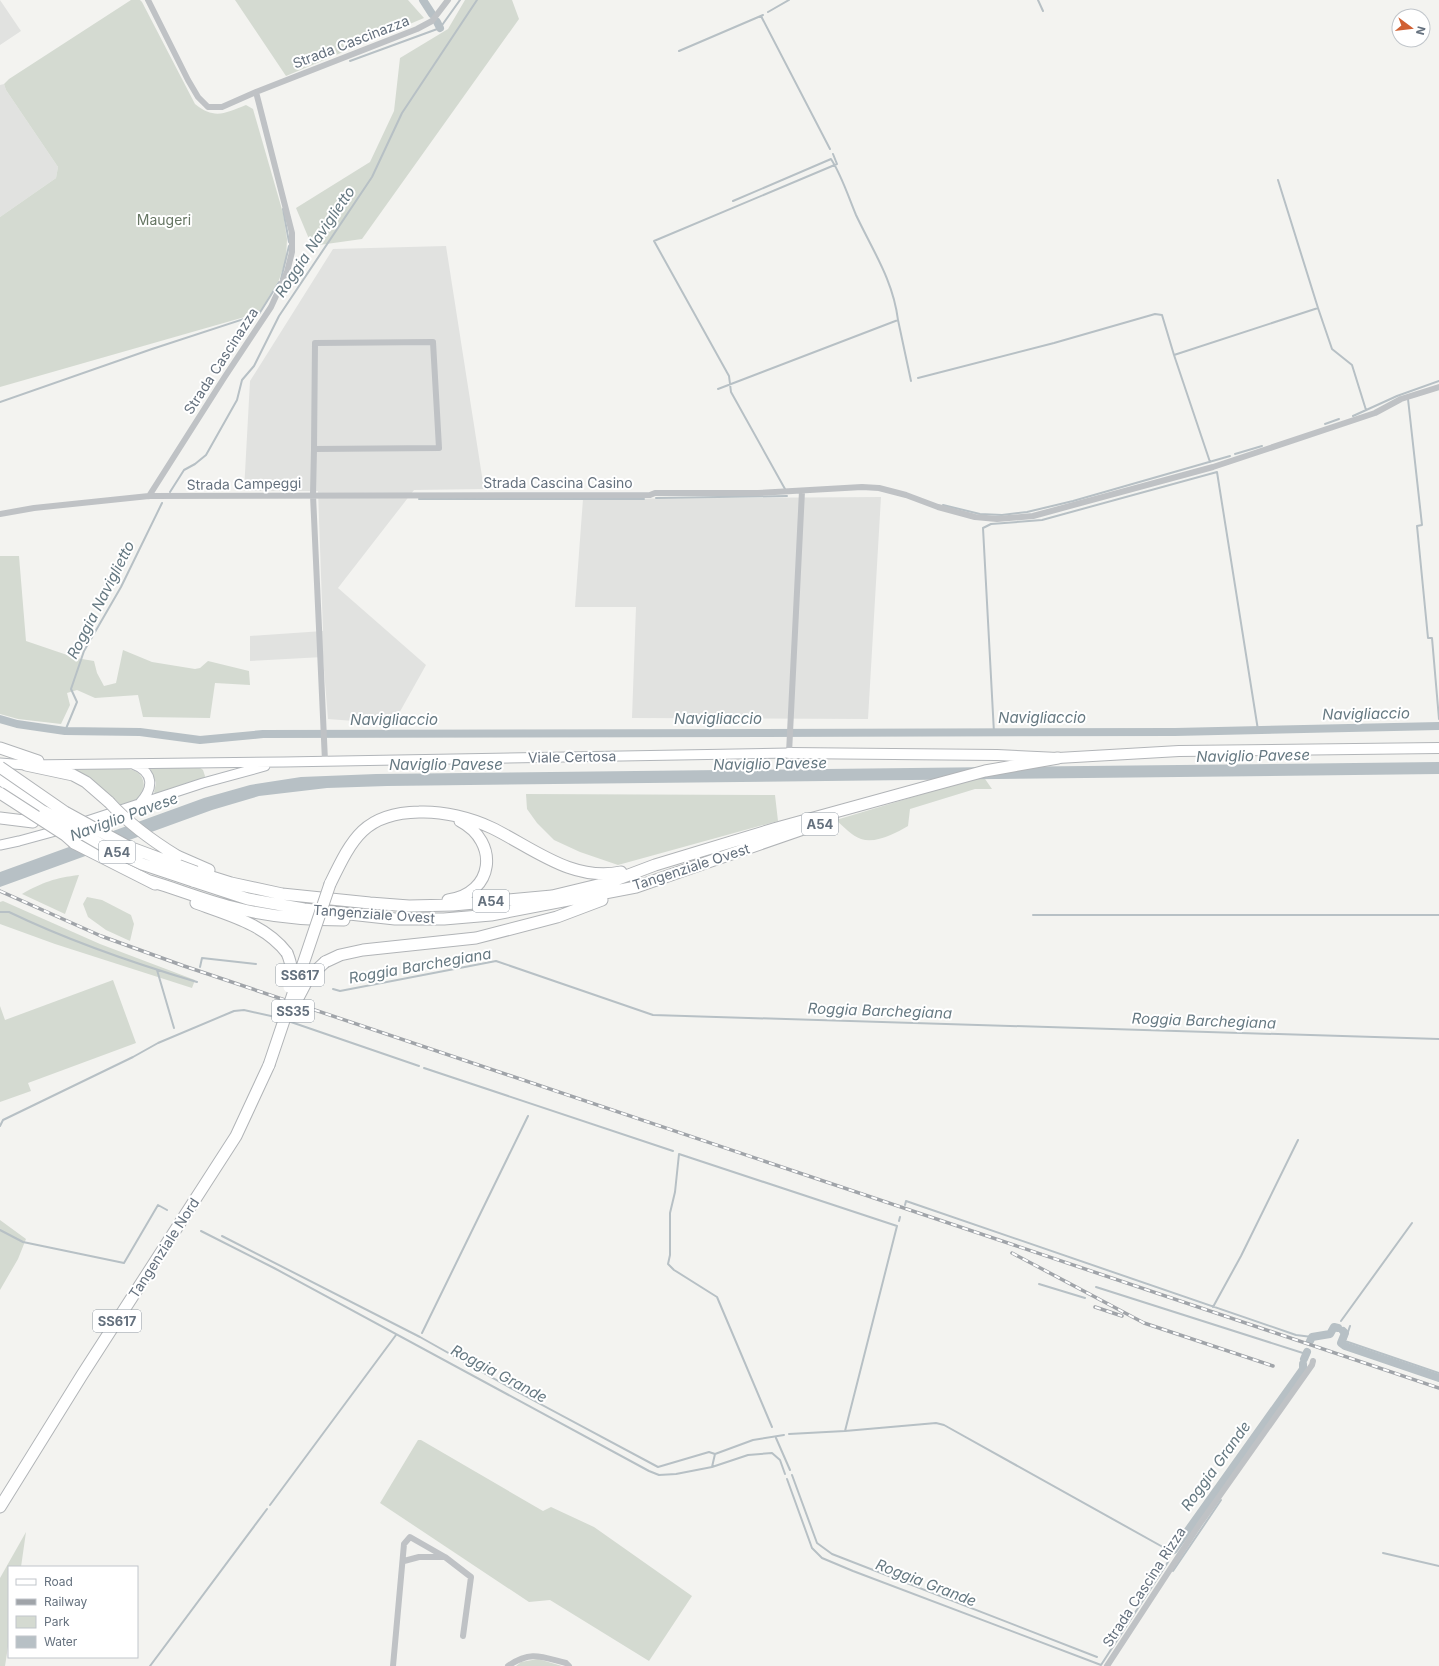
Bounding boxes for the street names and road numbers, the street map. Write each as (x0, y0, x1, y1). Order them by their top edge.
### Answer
street label: Strada Cascinazza (290, 11, 411, 72)
street label: Strada Cascinazza (180, 304, 261, 417)
street label: Strada Campeggi (186, 474, 301, 493)
street label: Strada Cascina Casino (483, 474, 633, 491)
street label: Viale Certosa (528, 747, 616, 766)
road number: A54 (802, 813, 838, 835)
street label: Tangenziale Ovest (630, 839, 752, 893)
road number: A54 (99, 841, 135, 863)
road number: A54 (473, 890, 509, 912)
street label: Tangenziale Ovest (313, 901, 436, 926)
road number: SS617 (276, 964, 324, 986)
road number: SS35 (272, 1000, 314, 1022)
street label: Tangenziale Nord (125, 1194, 202, 1301)
road number: SS617 (93, 1310, 141, 1332)
street label: Strada Cascina Rizza (1098, 1524, 1189, 1650)

